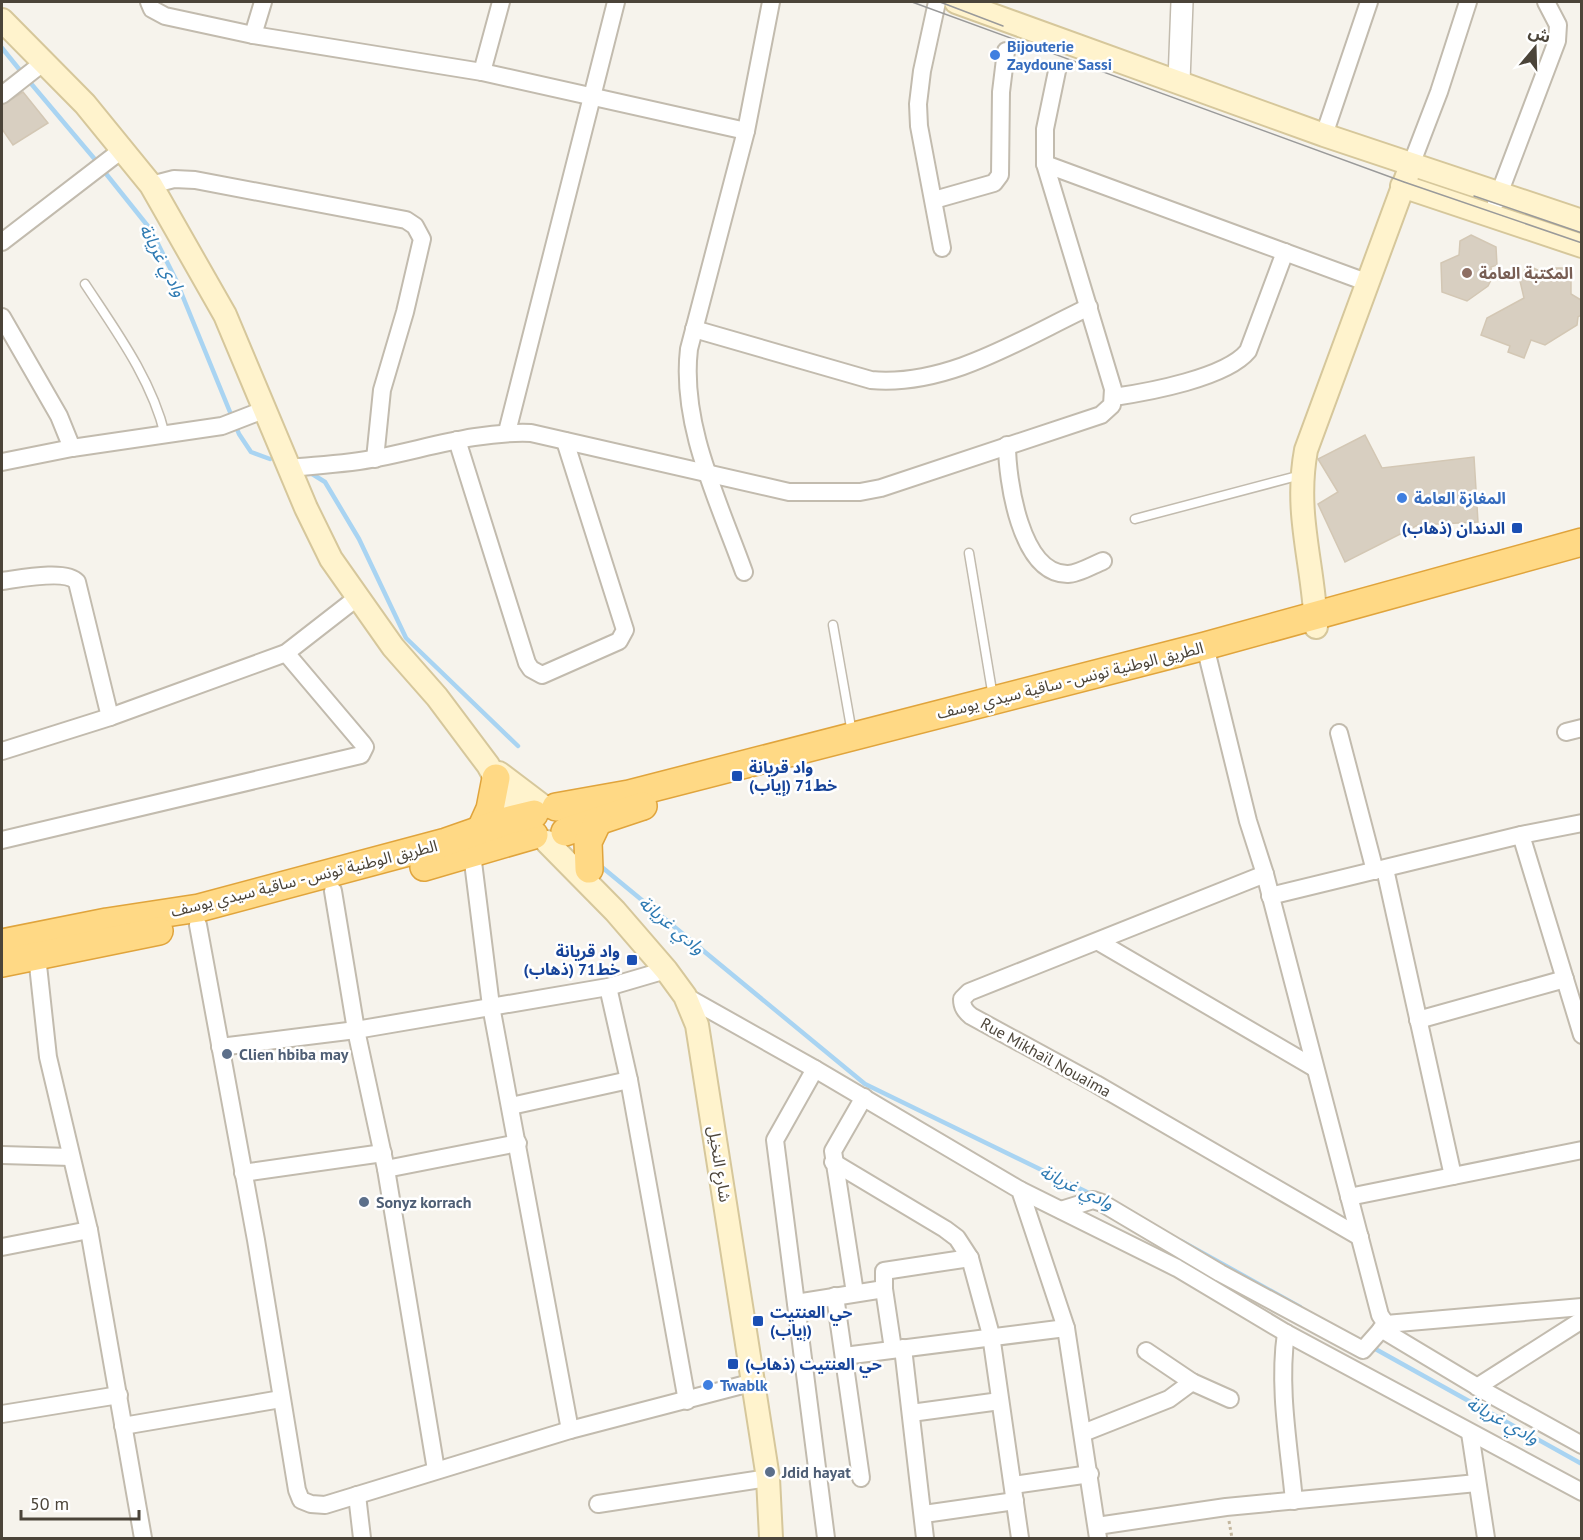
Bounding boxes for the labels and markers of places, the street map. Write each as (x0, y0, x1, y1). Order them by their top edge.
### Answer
place label: Bijouterie Zaydoune Sassi (1007, 36, 1112, 74)
marker: Bijouterie Zaydoune Sassi (988, 48, 1002, 62)
place label: المكتبة العامة (1479, 263, 1573, 283)
marker: المكتبة العامة (1460, 266, 1474, 280)
place label: المغازة العامة (1414, 488, 1506, 508)
marker: المغازة العامة (1395, 491, 1409, 505)
place label: الدندان (ذهاب) (1402, 518, 1505, 538)
marker: الدندان (ذهاب) (1510, 521, 1524, 535)
place label: واد قريانة خط71 (إياب) (749, 757, 837, 797)
marker: واد قريانة خط71 (إياب) (730, 769, 744, 783)
place label: واد قريانة خط71 (ذهاب) (523, 941, 620, 979)
marker: واد قريانة خط71 (ذهاب) (625, 953, 639, 967)
place label: Clien hbiba may (239, 1044, 349, 1064)
marker: Clien hbiba may (220, 1047, 234, 1061)
place label: Sonyz korrach (376, 1192, 471, 1212)
marker: Sonyz korrach (357, 1195, 371, 1209)
place label: حي العنتيت (إياب) (770, 1302, 852, 1342)
marker: حي العنتيت (إياب) (751, 1314, 765, 1328)
place label: حي العنتيت (ذهاب) (745, 1354, 882, 1378)
marker: حي العنتيت (ذهاب) (726, 1357, 740, 1371)
place label: Twablk (720, 1375, 768, 1395)
marker: Twablk (701, 1378, 715, 1392)
place label: Jdid hayat (781, 1462, 851, 1482)
marker: Jdid hayat (763, 1465, 777, 1479)

